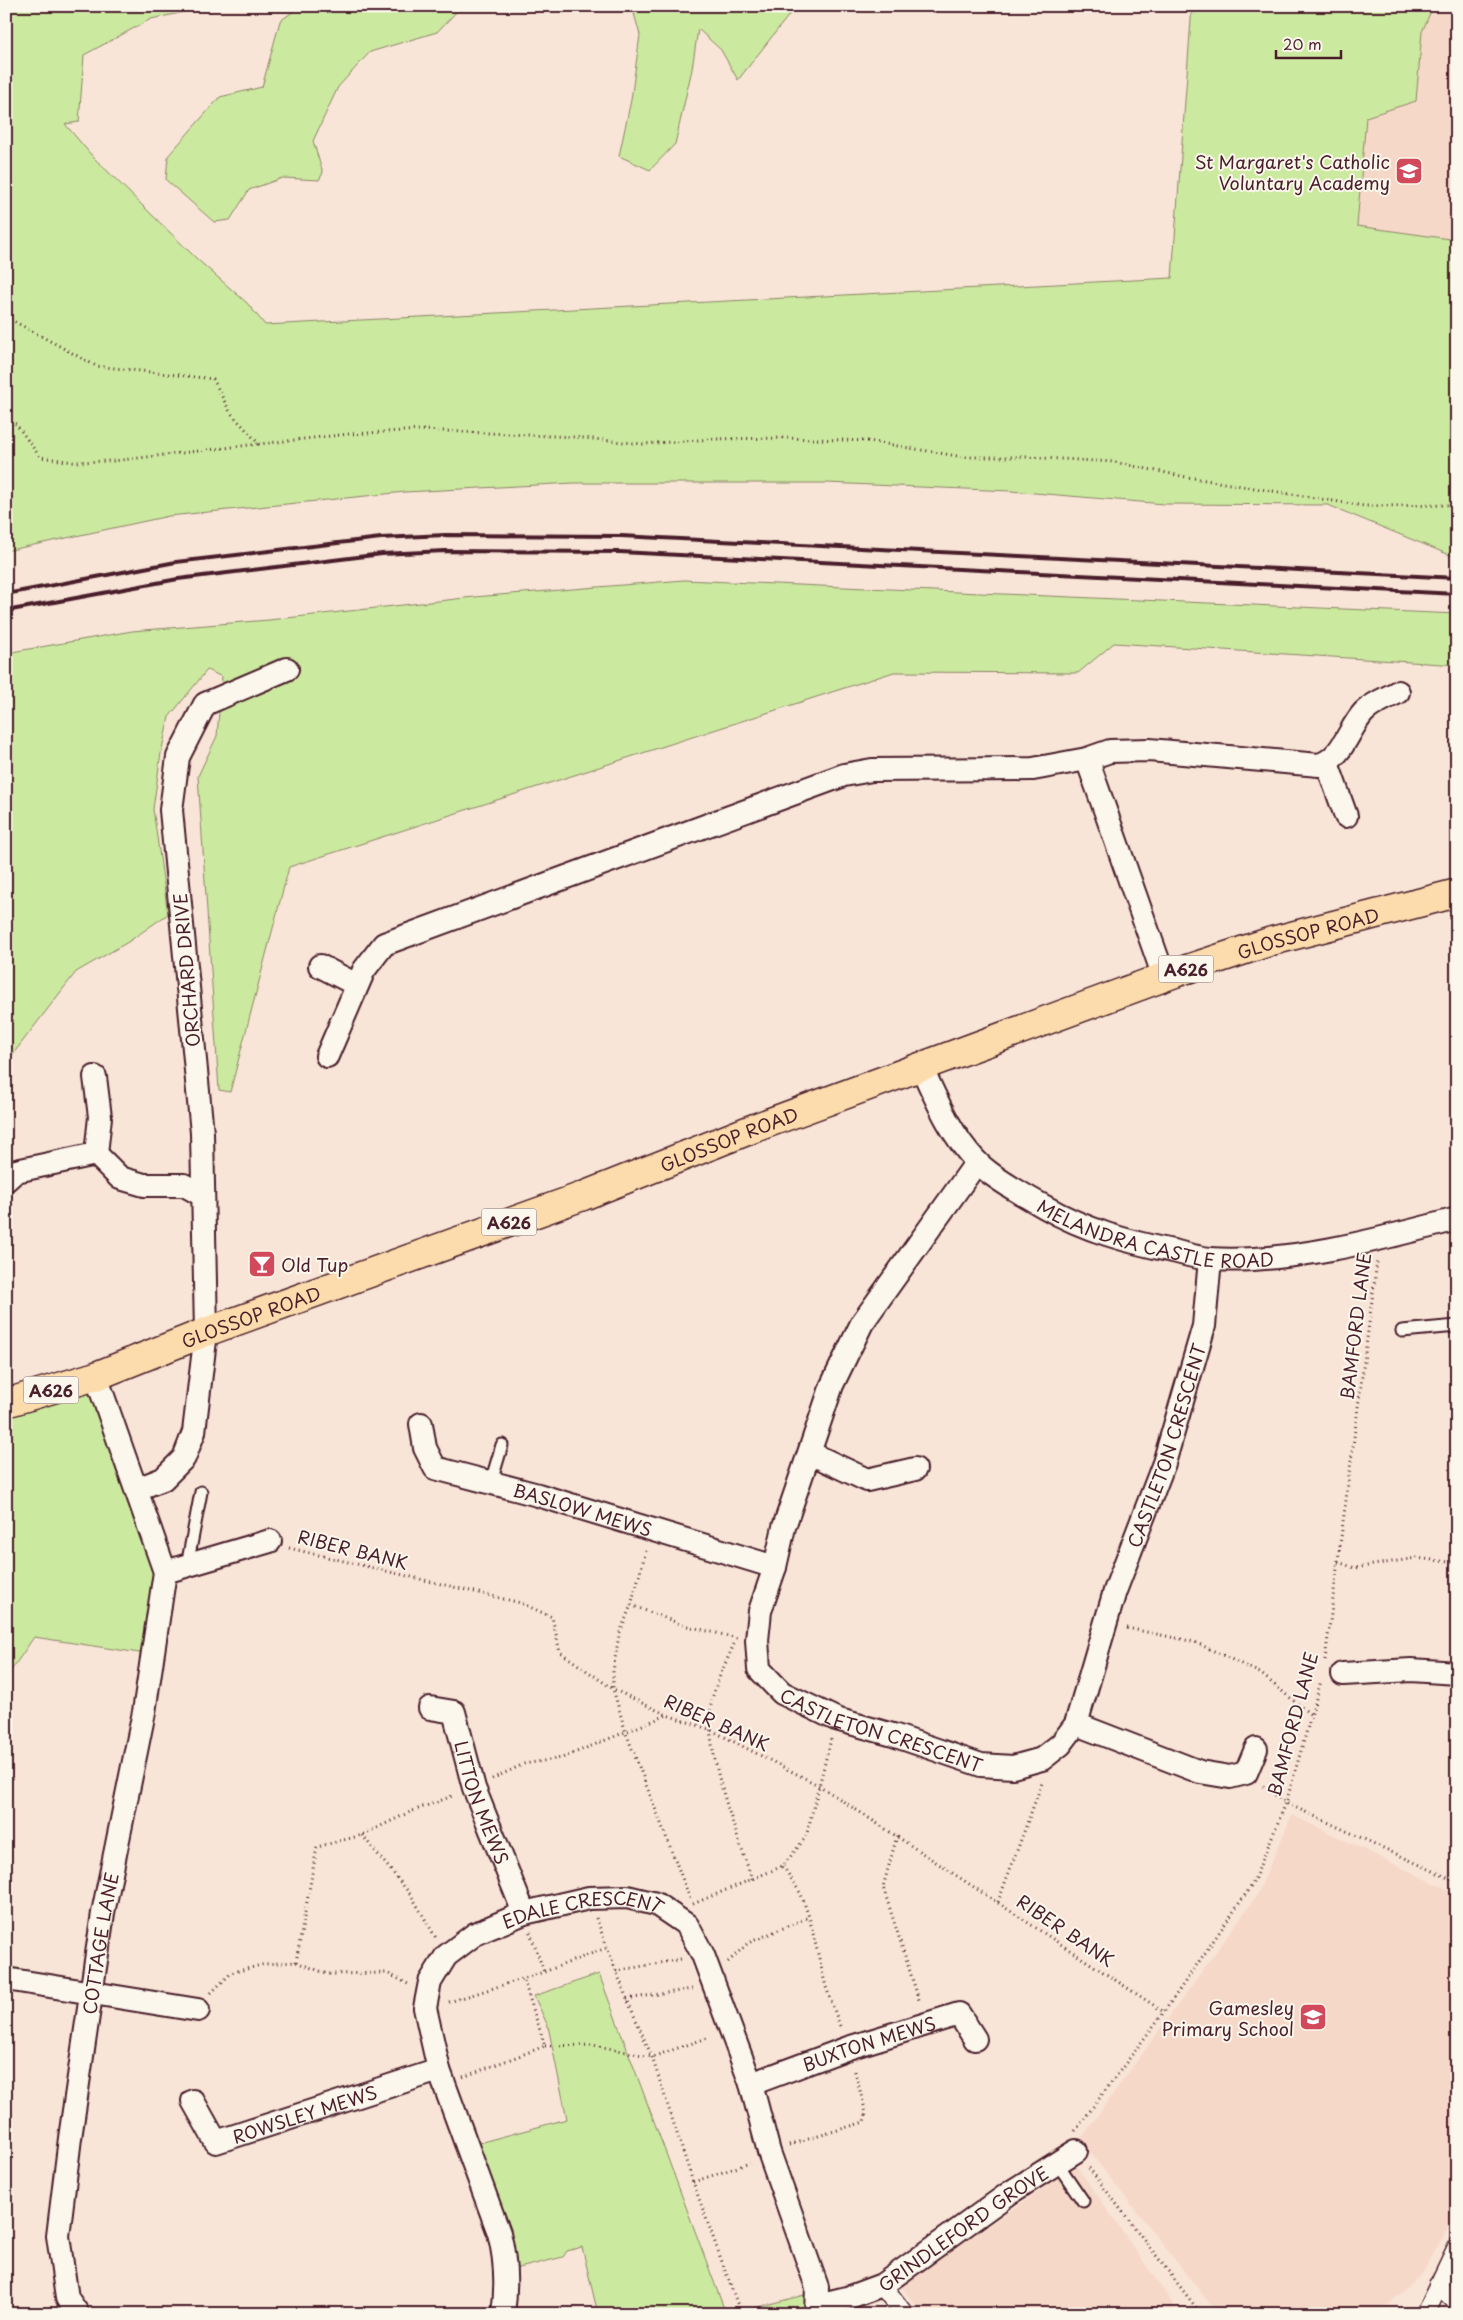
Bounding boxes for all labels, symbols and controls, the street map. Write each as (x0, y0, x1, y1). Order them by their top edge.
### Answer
scale bar (1276, 28, 1340, 60)
text: 20 m (1283, 32, 1322, 55)
place label: St Margaret's Catholic Voluntary Academy (1195, 148, 1390, 196)
school or university icon: St Margaret's Catholic Voluntary Academy (1394, 156, 1424, 186)
street label: ORCHARD DRIVE (166, 892, 206, 1048)
street label: GLOSSOP ROAD (1233, 900, 1382, 965)
road number: A626 (1158, 956, 1214, 982)
street label: GLOSSOP ROAD (656, 1100, 802, 1178)
street label: MELANDRA CASTLE ROAD (1032, 1192, 1275, 1273)
road number: A626 (482, 1208, 536, 1236)
bar icon: Old Tup (247, 1249, 277, 1279)
place label: Old Tup (281, 1251, 348, 1278)
street label: BAMFORD LANE (1333, 1251, 1377, 1401)
street label: GLOSSOP ROAD (177, 1278, 324, 1354)
street label: CASTLETON CRESCENT (1119, 1340, 1212, 1551)
road number: A626 (23, 1376, 78, 1404)
street label: BASLOW MEWS (510, 1476, 656, 1542)
street label: RIBER BANK (295, 1522, 411, 1576)
street label: BAMFORD LANE (1260, 1649, 1324, 1799)
street label: CASTLETON CRESCENT (776, 1681, 987, 1778)
street label: RIBER BANK (660, 1687, 774, 1757)
street label: LITTON MEWS (449, 1738, 517, 1868)
street label: COTTAGE LANE (75, 1869, 125, 2016)
street label: EDALE CRESCENT (497, 1884, 670, 1935)
street label: RIBER BANK (1012, 1887, 1120, 1973)
place label: Gamesley Primary School (1162, 1994, 1294, 2042)
school or university icon: Gamesley Primary School (1298, 2002, 1328, 2032)
street label: BUXTON MEWS (798, 2008, 939, 2077)
street label: ROWSLEY MEWS (229, 2077, 380, 2149)
street label: GRINDLEFORD GROVE (872, 2159, 1053, 2298)

